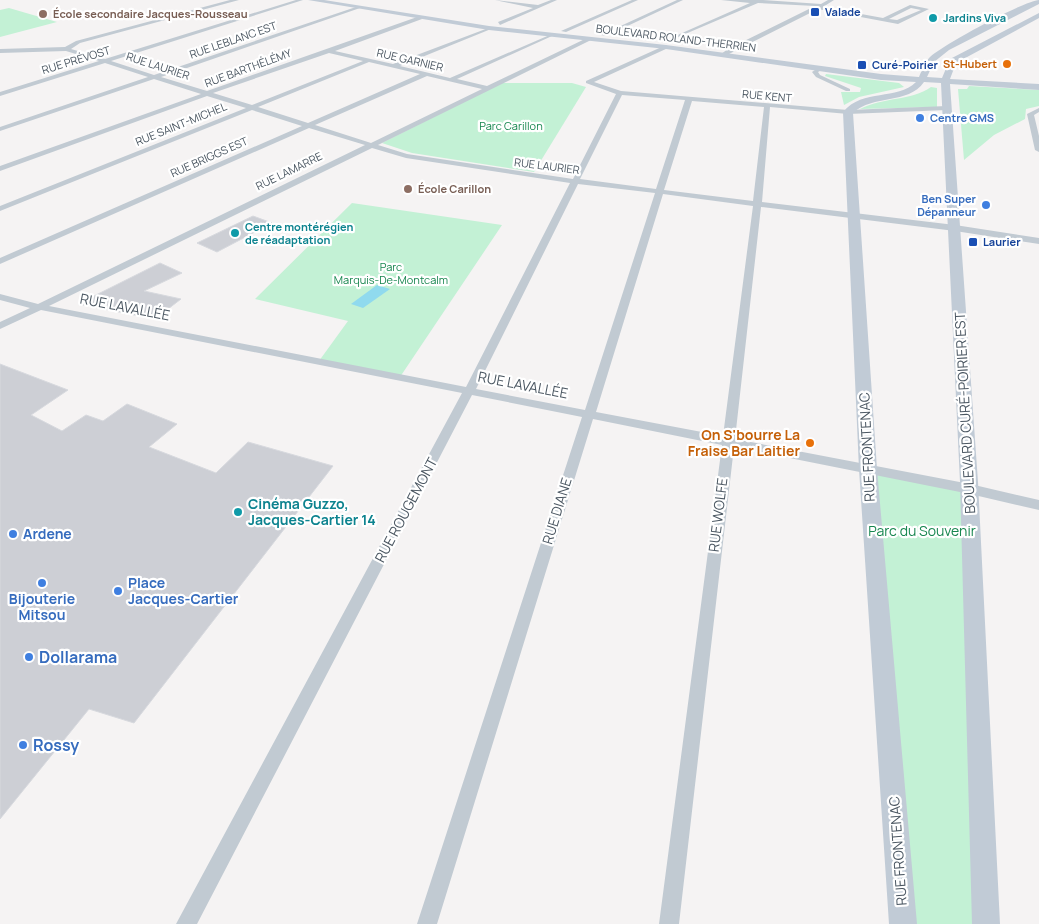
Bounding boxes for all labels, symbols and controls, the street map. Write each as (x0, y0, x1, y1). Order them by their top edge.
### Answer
place label: Valade (825, 4, 861, 19)
place label: École secondaire Jacques-Rousseau (53, 6, 248, 21)
marker: Valade (809, 6, 821, 18)
marker: École secondaire Jacques-Rousseau (37, 8, 49, 20)
place label: Jardins Viva (943, 10, 1006, 25)
marker: Jardins Viva (927, 12, 939, 24)
street label: RUE LEBLANC EST (187, 17, 279, 61)
street label: BOULEVARD ROLAND-THERRIEN (595, 20, 757, 55)
street label: RUE PRÉVOST (40, 42, 112, 77)
street label: RUE BARTHÉLÉMY (202, 45, 294, 90)
street label: RUE GARNIER (375, 45, 445, 74)
street label: RUE LAURIER (124, 48, 192, 83)
place label: St-Hubert (943, 56, 997, 71)
place label: Curé-Poirier (872, 57, 939, 72)
marker: St-Hubert (1001, 58, 1013, 70)
marker: Curé-Poirier (856, 59, 868, 71)
street label: RUE KENT (741, 86, 793, 105)
street label: RUE SAINT-MICHEL (133, 98, 229, 149)
place label: Centre GMS (930, 110, 994, 125)
marker: Centre GMS (914, 112, 926, 124)
park label: Parc Carillon (479, 118, 543, 133)
street label: RUE BRIGGS EST (168, 133, 250, 180)
street label: RUE LAMARRE (253, 148, 324, 193)
street label: RUE LAURIER (513, 154, 581, 177)
place label: École Carillon (418, 181, 491, 196)
marker: École Carillon (402, 183, 414, 195)
place label: Ben Super Dépanneur (917, 191, 977, 219)
marker: Ben Super Dépanneur (980, 199, 992, 211)
place label: Centre montérégien de réadaptation (245, 219, 354, 247)
marker: Centre montérégien de réadaptation (229, 227, 241, 239)
place label: Laurier (983, 234, 1021, 249)
marker: Laurier (967, 236, 979, 248)
park label: Parc Marquis-De-Montcalm (334, 259, 448, 287)
street label: RUE LAVALLÉE (79, 288, 172, 325)
street label: BOULEVARD CURÉ-POIRIER EST (950, 311, 979, 514)
street label: RUE LAVALLÉE (477, 366, 570, 403)
street label: RUE FRONTENAC (854, 392, 879, 502)
place label: On S'bourre La Fraise Bar Laitier (688, 425, 800, 460)
marker: On S'bourre La Fraise Bar Laitier (804, 437, 816, 449)
street label: RUE ROUGEMONT (370, 454, 441, 565)
street label: RUE DIANE (537, 475, 576, 546)
street label: RUE WOLFE (704, 477, 731, 553)
place label: Cinéma Guzzo, Jacques-Cartier 14 (248, 494, 376, 529)
marker: Cinéma Guzzo, Jacques-Cartier 14 (232, 506, 244, 518)
park label: Parc du Souvenir (868, 521, 976, 540)
place label: Ardene (23, 524, 72, 543)
marker: Ardene (7, 528, 19, 540)
place label: Place Jacques-Cartier (128, 573, 239, 608)
marker: Bijouterie Mitsou (36, 577, 48, 589)
marker: Place Jacques-Cartier (112, 585, 124, 597)
place label: Bijouterie Mitsou (9, 589, 75, 624)
place label: Dollarama (39, 646, 117, 668)
marker: Dollarama (23, 651, 35, 663)
place label: Rossy (33, 734, 79, 756)
marker: Rossy (17, 739, 29, 751)
street label: RUE FRONTENAC (884, 796, 911, 906)

